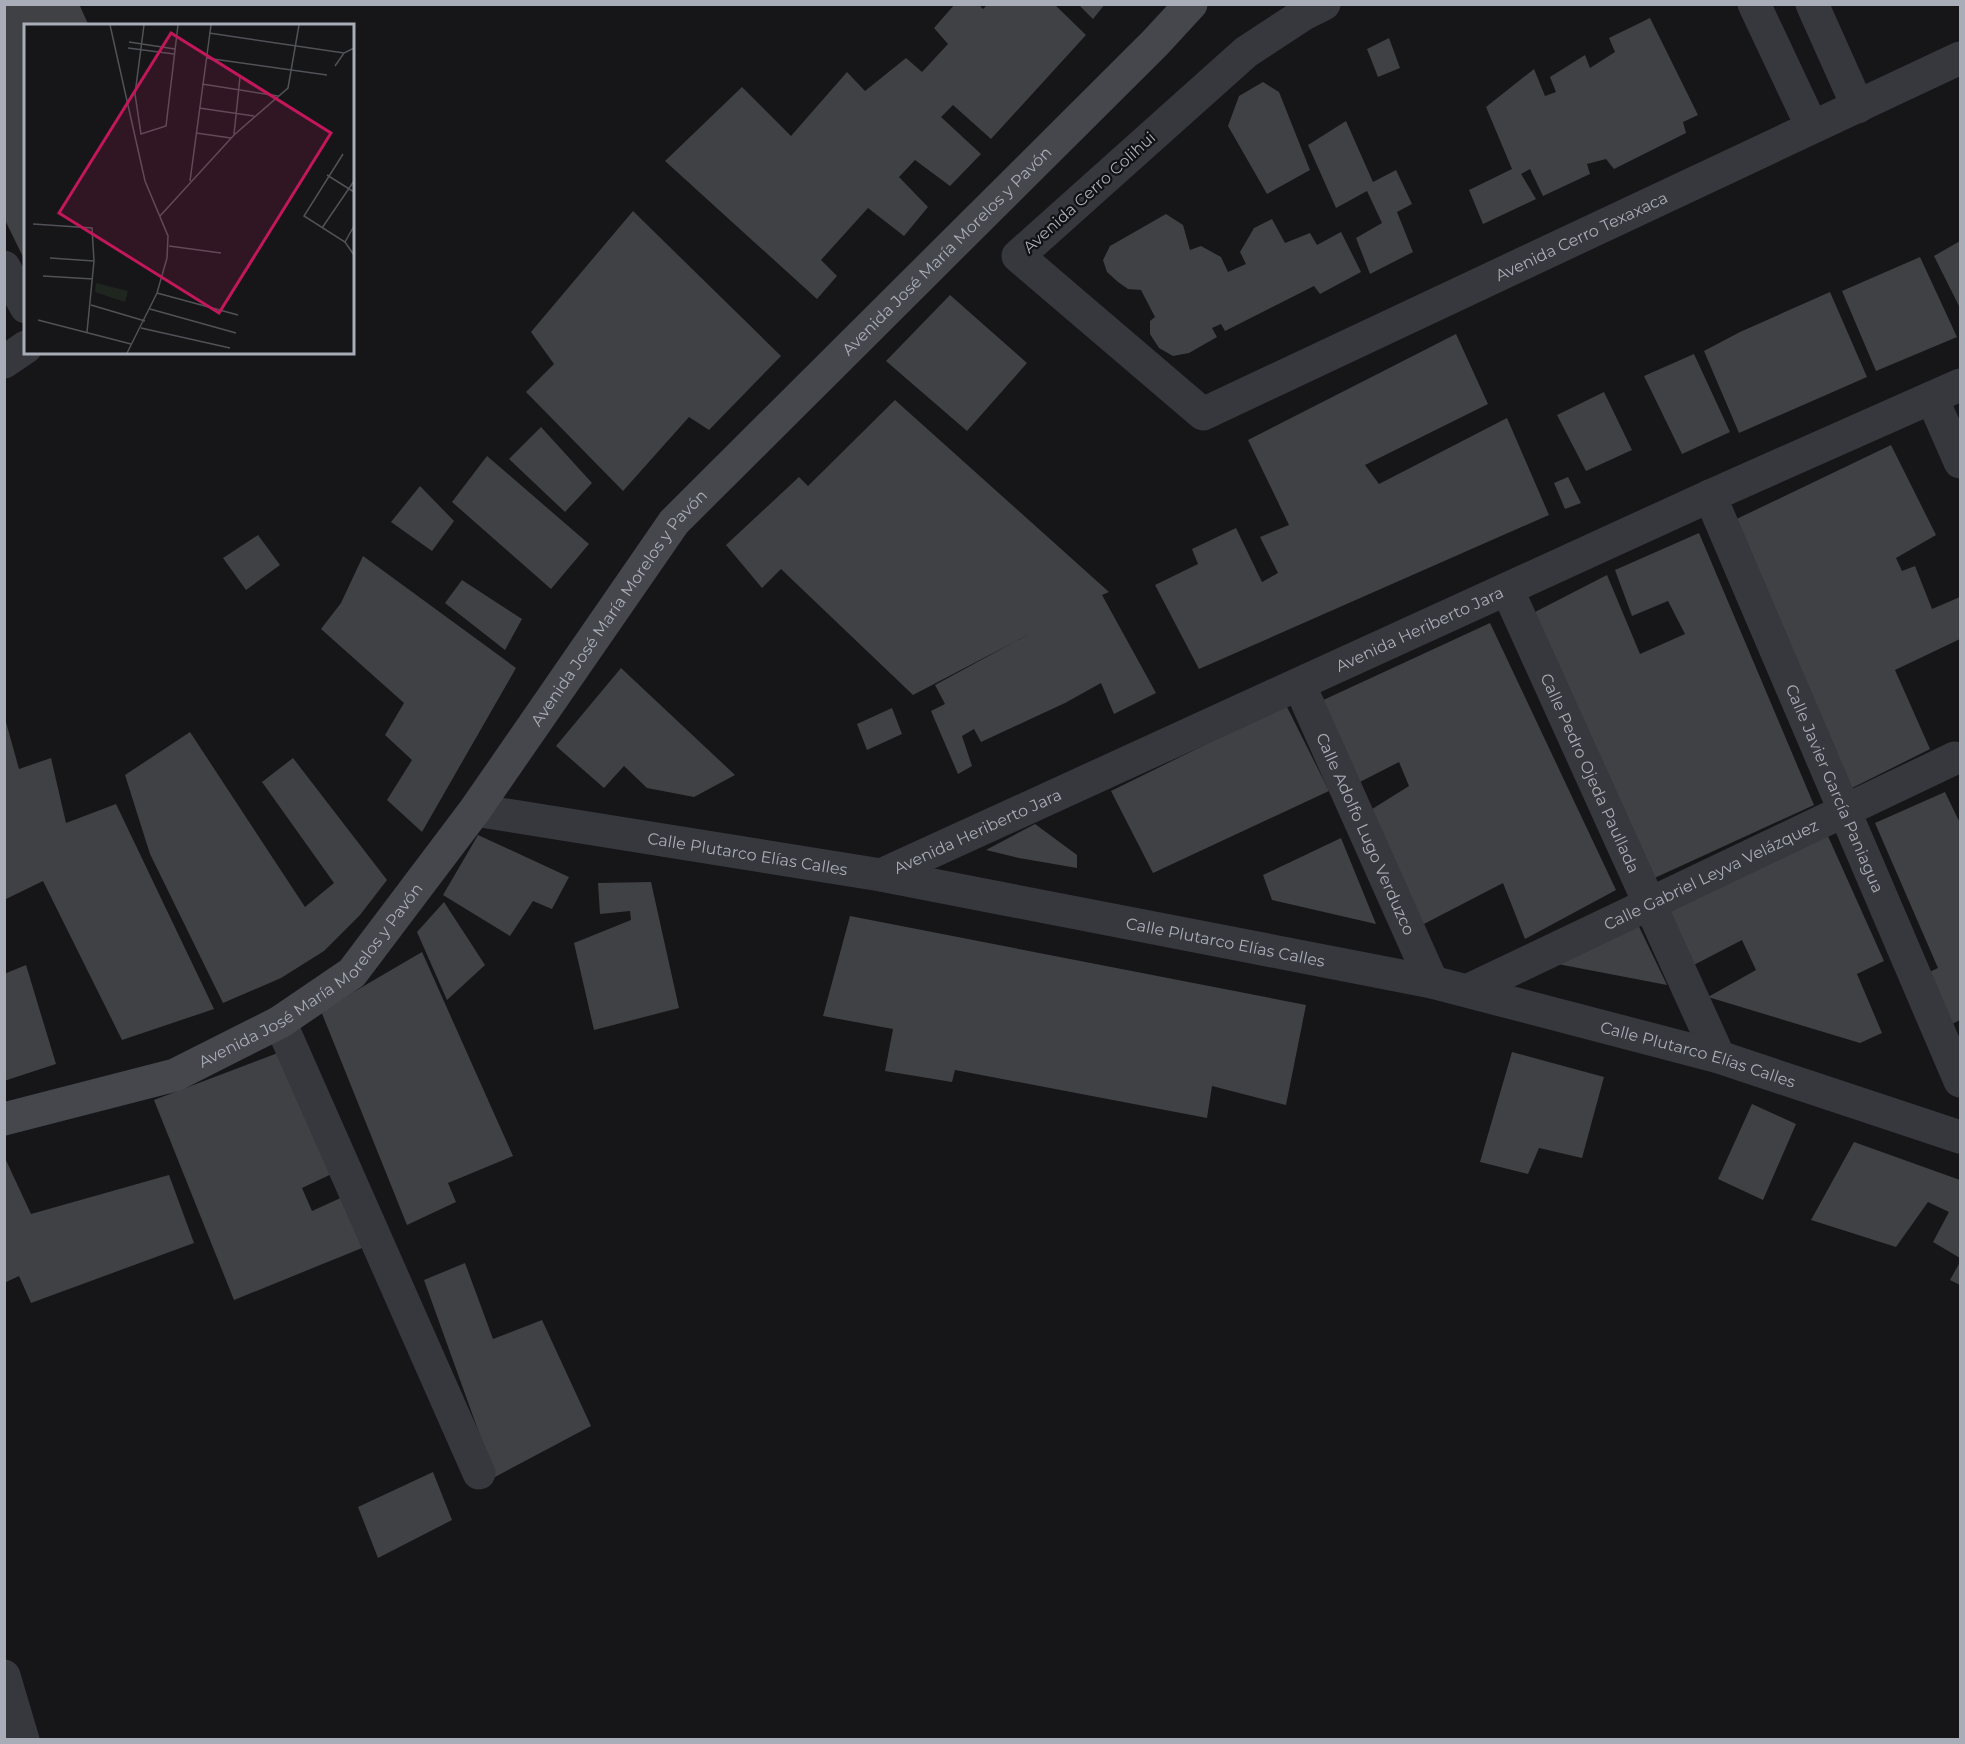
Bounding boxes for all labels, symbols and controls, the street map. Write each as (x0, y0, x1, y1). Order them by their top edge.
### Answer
inset map (24, 24, 354, 354)
street label: Avenida Cerro Colihui (1019, 128, 1159, 257)
street label: Avenida José María Morelos y Pavón (838, 143, 1055, 359)
street label: Avenida Cerro Texaxaca (1492, 188, 1671, 285)
street label: Avenida José María Morelos y Pavón (527, 486, 711, 730)
street label: Avenida Heriberto Jara (1333, 583, 1507, 676)
street label: Calle Pedro Ojeda Paullada (1536, 670, 1643, 876)
street label: Calle Javier García Paniagua (1782, 681, 1887, 896)
street label: Calle Adolfo Lugo Verduzco (1312, 730, 1419, 938)
street label: Avenida Heriberto Jara (891, 785, 1065, 878)
street label: Calle Gabriel Leyva Velázquez (1601, 816, 1821, 934)
street label: Calle Plutarco Elías Calles (646, 829, 849, 880)
street label: Avenida José María Morelos y Pavón (195, 879, 427, 1072)
street label: Calle Plutarco Elías Calles (1124, 914, 1327, 971)
street label: Calle Plutarco Elías Calles (1598, 1017, 1798, 1092)

